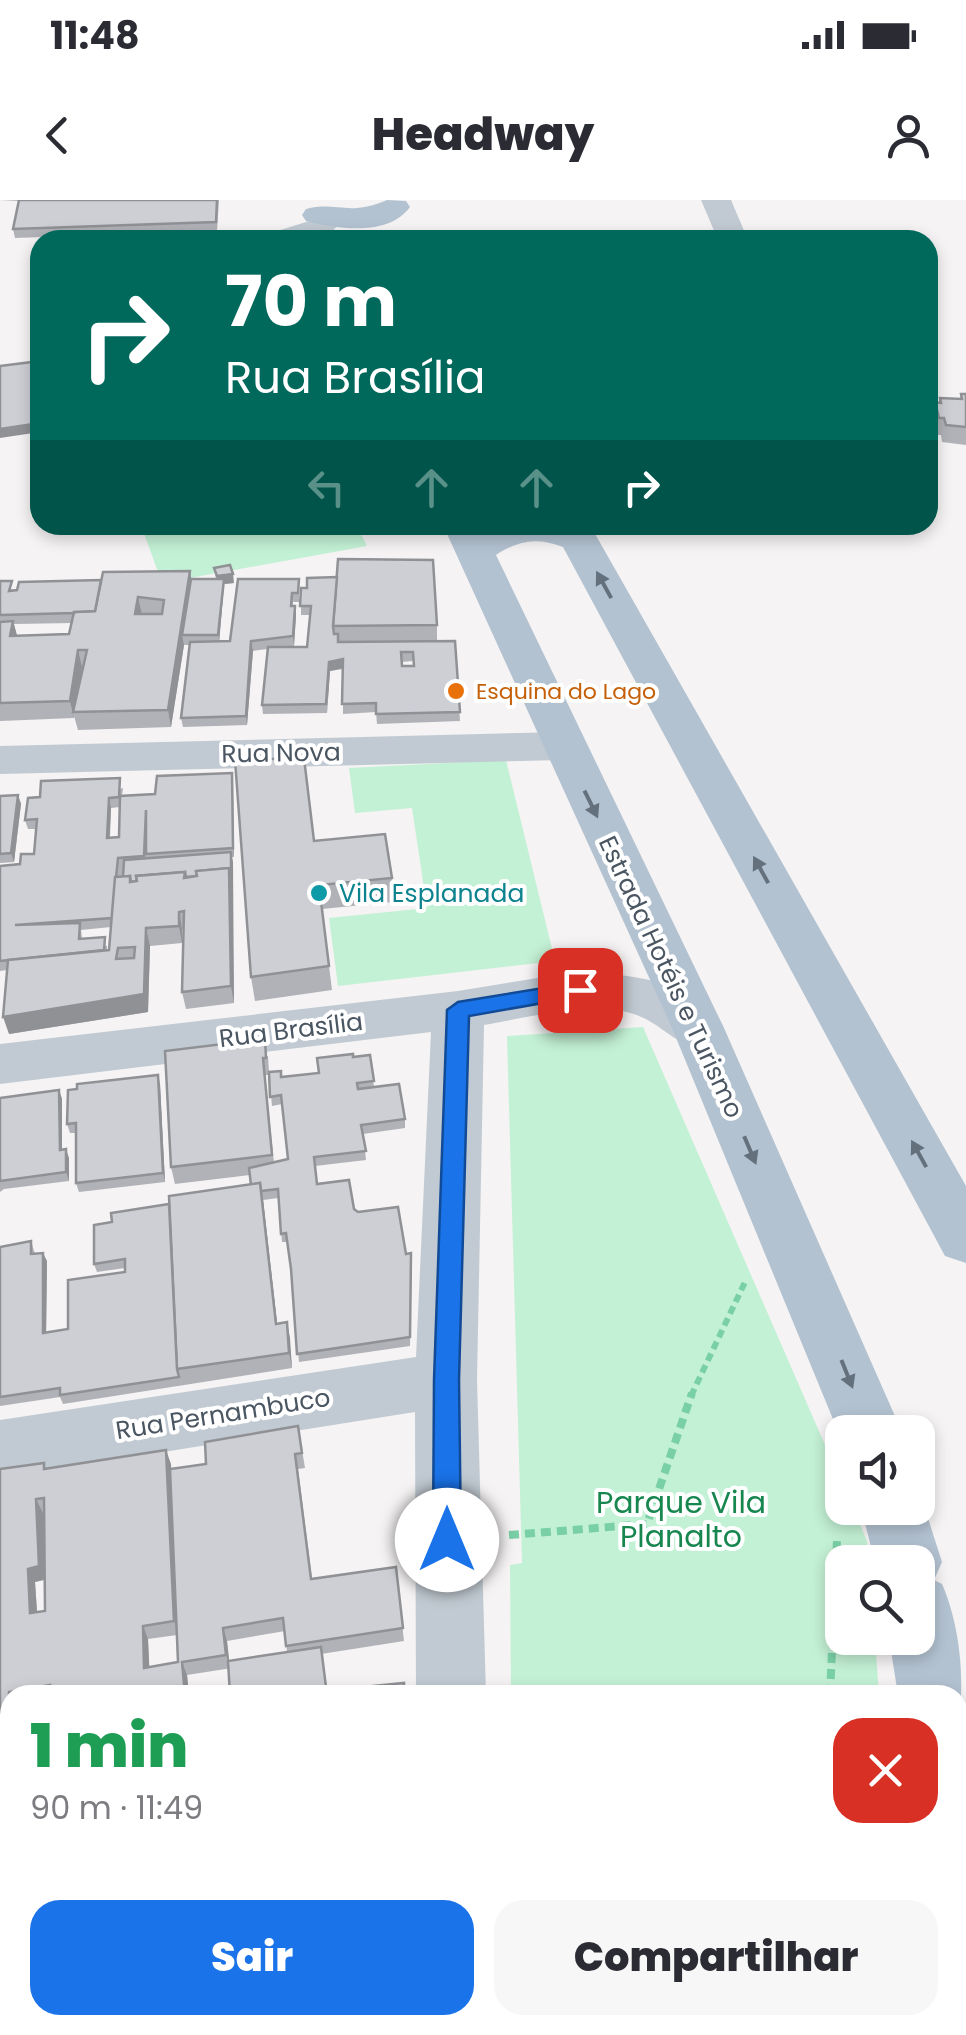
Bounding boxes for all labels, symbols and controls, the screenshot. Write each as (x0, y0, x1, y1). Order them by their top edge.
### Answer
text: 11:48 (50, 9, 140, 62)
text: Headway (372, 103, 594, 166)
icon: back (30, 108, 85, 163)
icon: person (881, 108, 936, 163)
text: 70 m (225, 252, 397, 351)
icon: right (60, 270, 190, 400)
text: Rua Brasília (225, 346, 486, 409)
icon: left (299, 460, 354, 515)
icon: ahead (404, 460, 459, 515)
icon: ahead (509, 460, 564, 515)
icon: right (614, 460, 669, 515)
one-way arrow (596, 571, 613, 600)
place label: Esquina do Lago (476, 676, 656, 707)
marker: Esquina do Lago (445, 680, 467, 702)
street label: Rua Nova (221, 734, 341, 772)
one-way arrow (582, 790, 599, 819)
street label: Estrada Hotéis e Turismo (590, 830, 752, 1124)
one-way arrow (753, 855, 770, 884)
place label: Vila Esplanada (339, 876, 524, 911)
marker: Vila Esplanada (308, 882, 330, 904)
pin (538, 948, 623, 1033)
icon: arrive (553, 963, 608, 1018)
street label: Rua Brasília (217, 1004, 365, 1056)
one-way arrow (742, 1135, 758, 1164)
one-way arrow (910, 1140, 928, 1168)
one-way arrow (840, 1359, 856, 1389)
street label: Rua Pernambuco (113, 1380, 333, 1448)
map controls (825, 1415, 935, 1655)
button: sound (825, 1415, 935, 1525)
park label: Parque Vila Planalto (596, 1481, 766, 1558)
position arrow (395, 1488, 499, 1592)
button: search (825, 1545, 935, 1655)
text: 1 min (30, 1704, 188, 1788)
button: close (833, 1718, 938, 1823)
text: 90 m · 11:49 (30, 1785, 203, 1830)
button: Sair (30, 1900, 474, 2015)
button: Compartilhar (494, 1900, 938, 2015)

